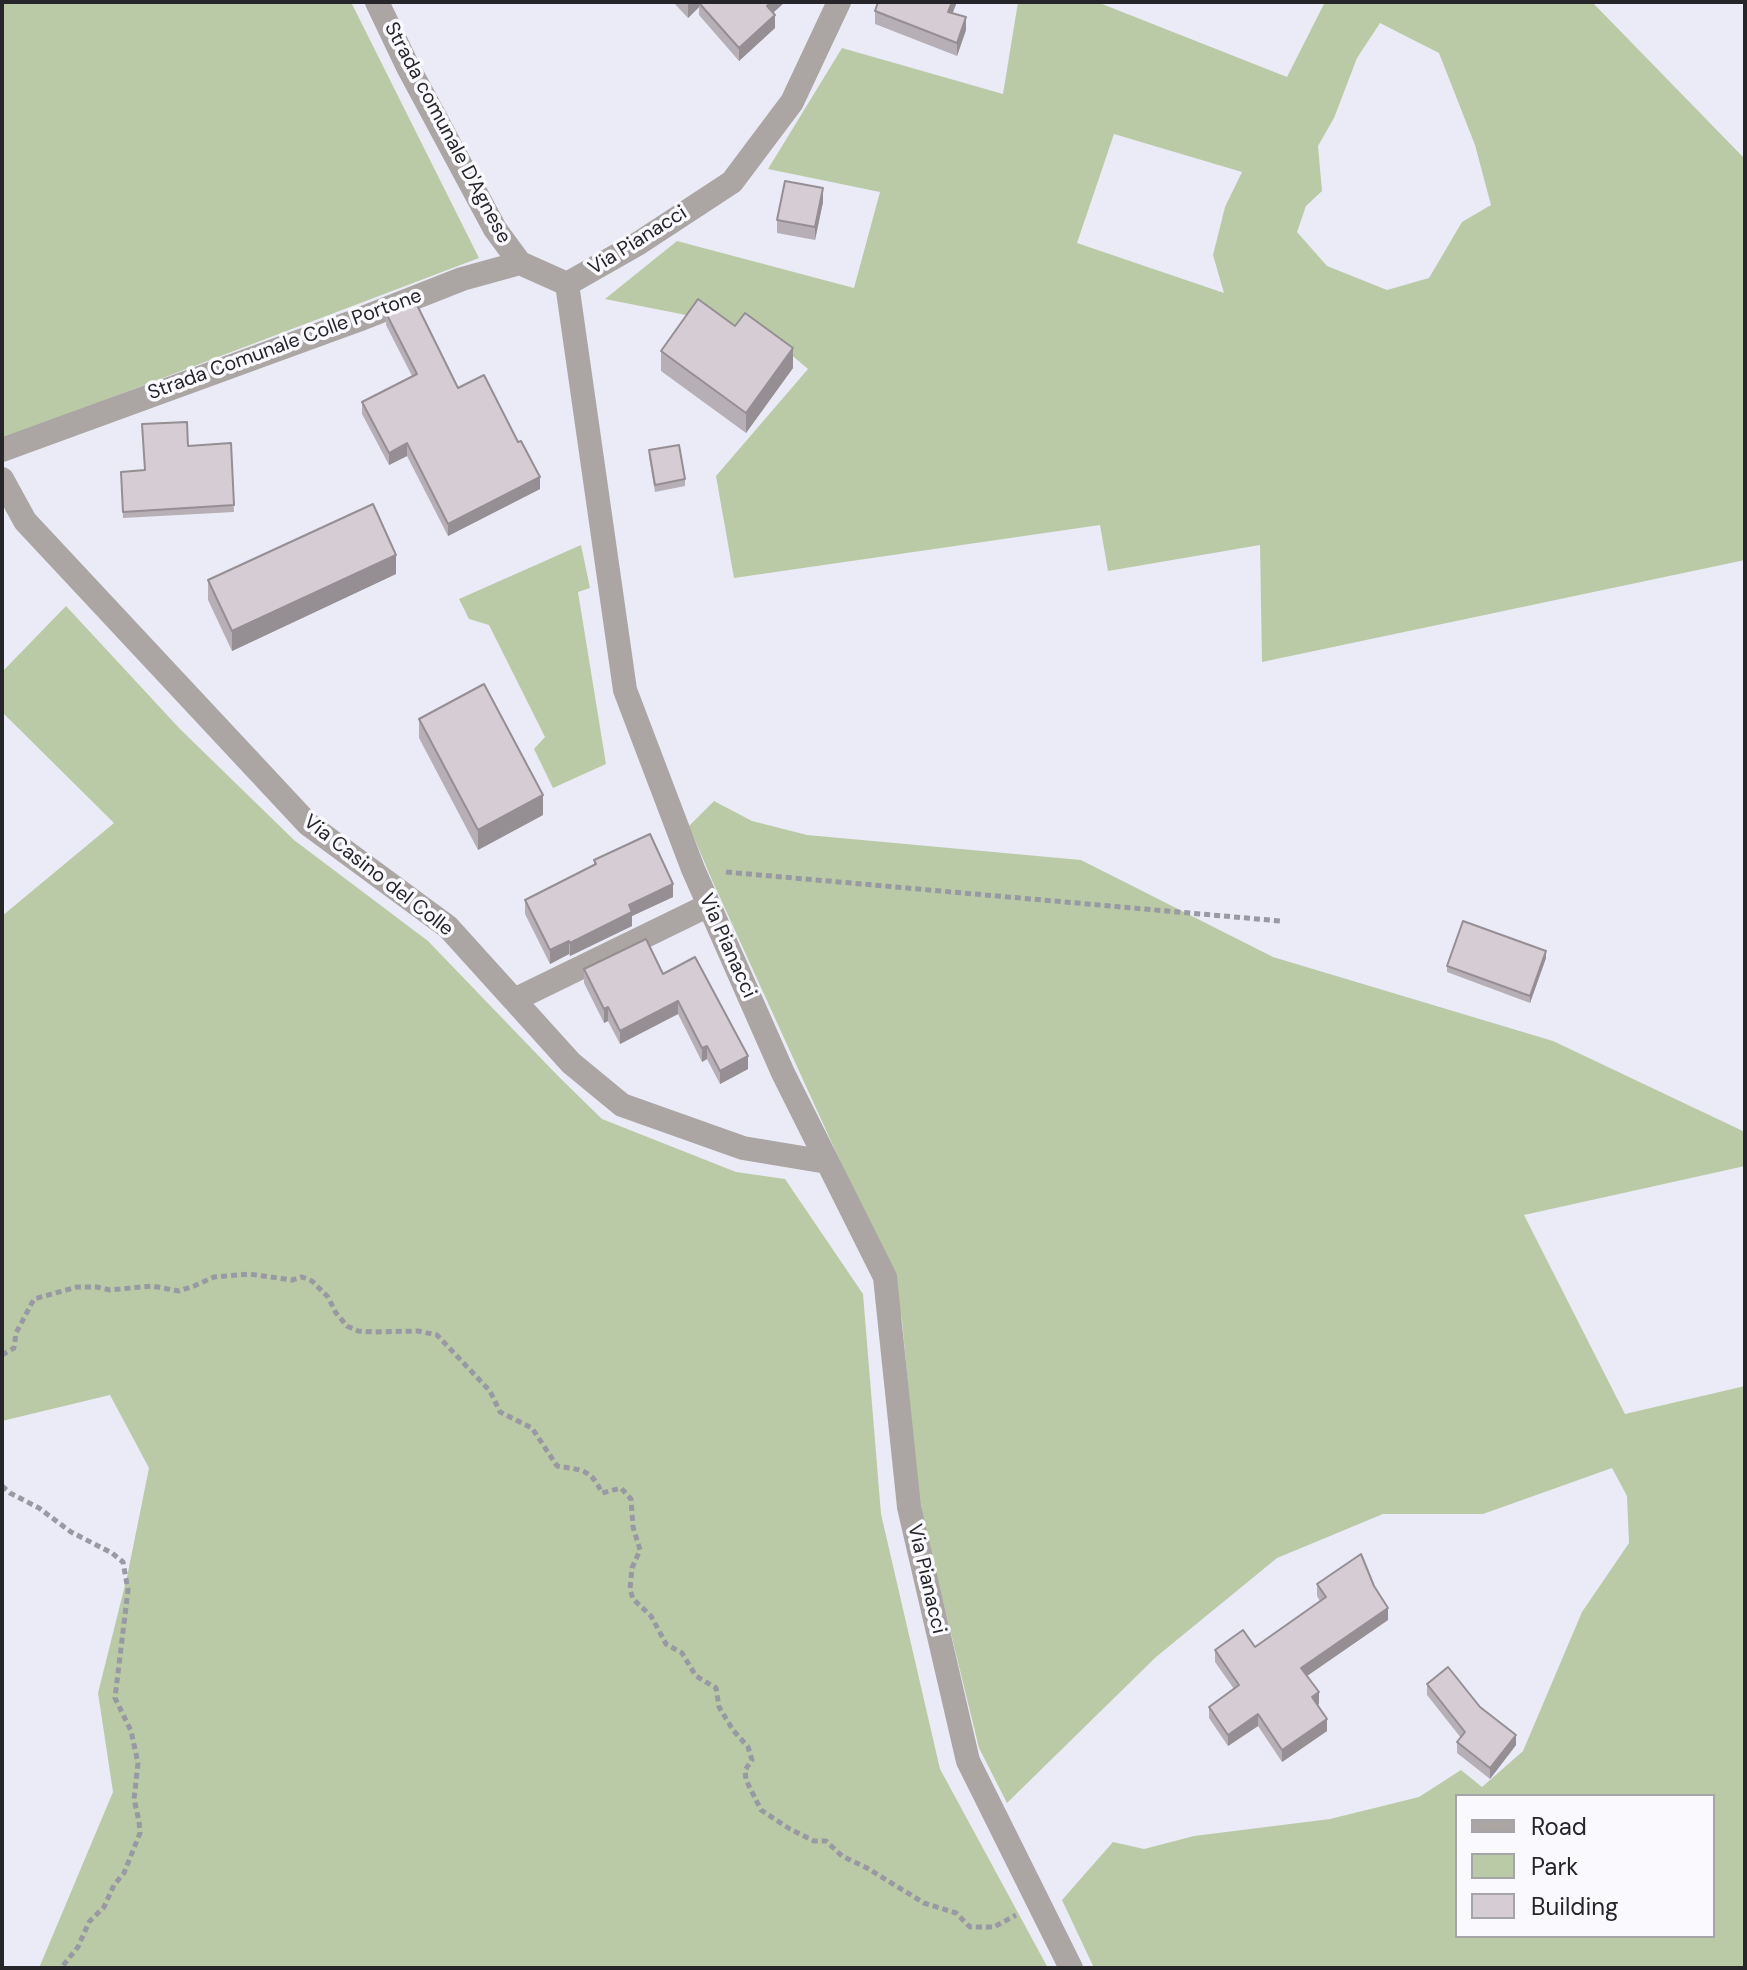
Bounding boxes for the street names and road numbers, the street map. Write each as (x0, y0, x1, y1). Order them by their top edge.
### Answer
street label: Strada comunale D'Agnese (378, 18, 516, 248)
street label: Via Pianacci (584, 201, 692, 281)
street label: Strada Comunale Colle Portone (145, 284, 425, 406)
street label: Via Casino del Colle (298, 810, 458, 942)
street label: Via Pianacci (693, 890, 761, 1002)
street label: Via Pianacci (902, 1522, 950, 1636)

